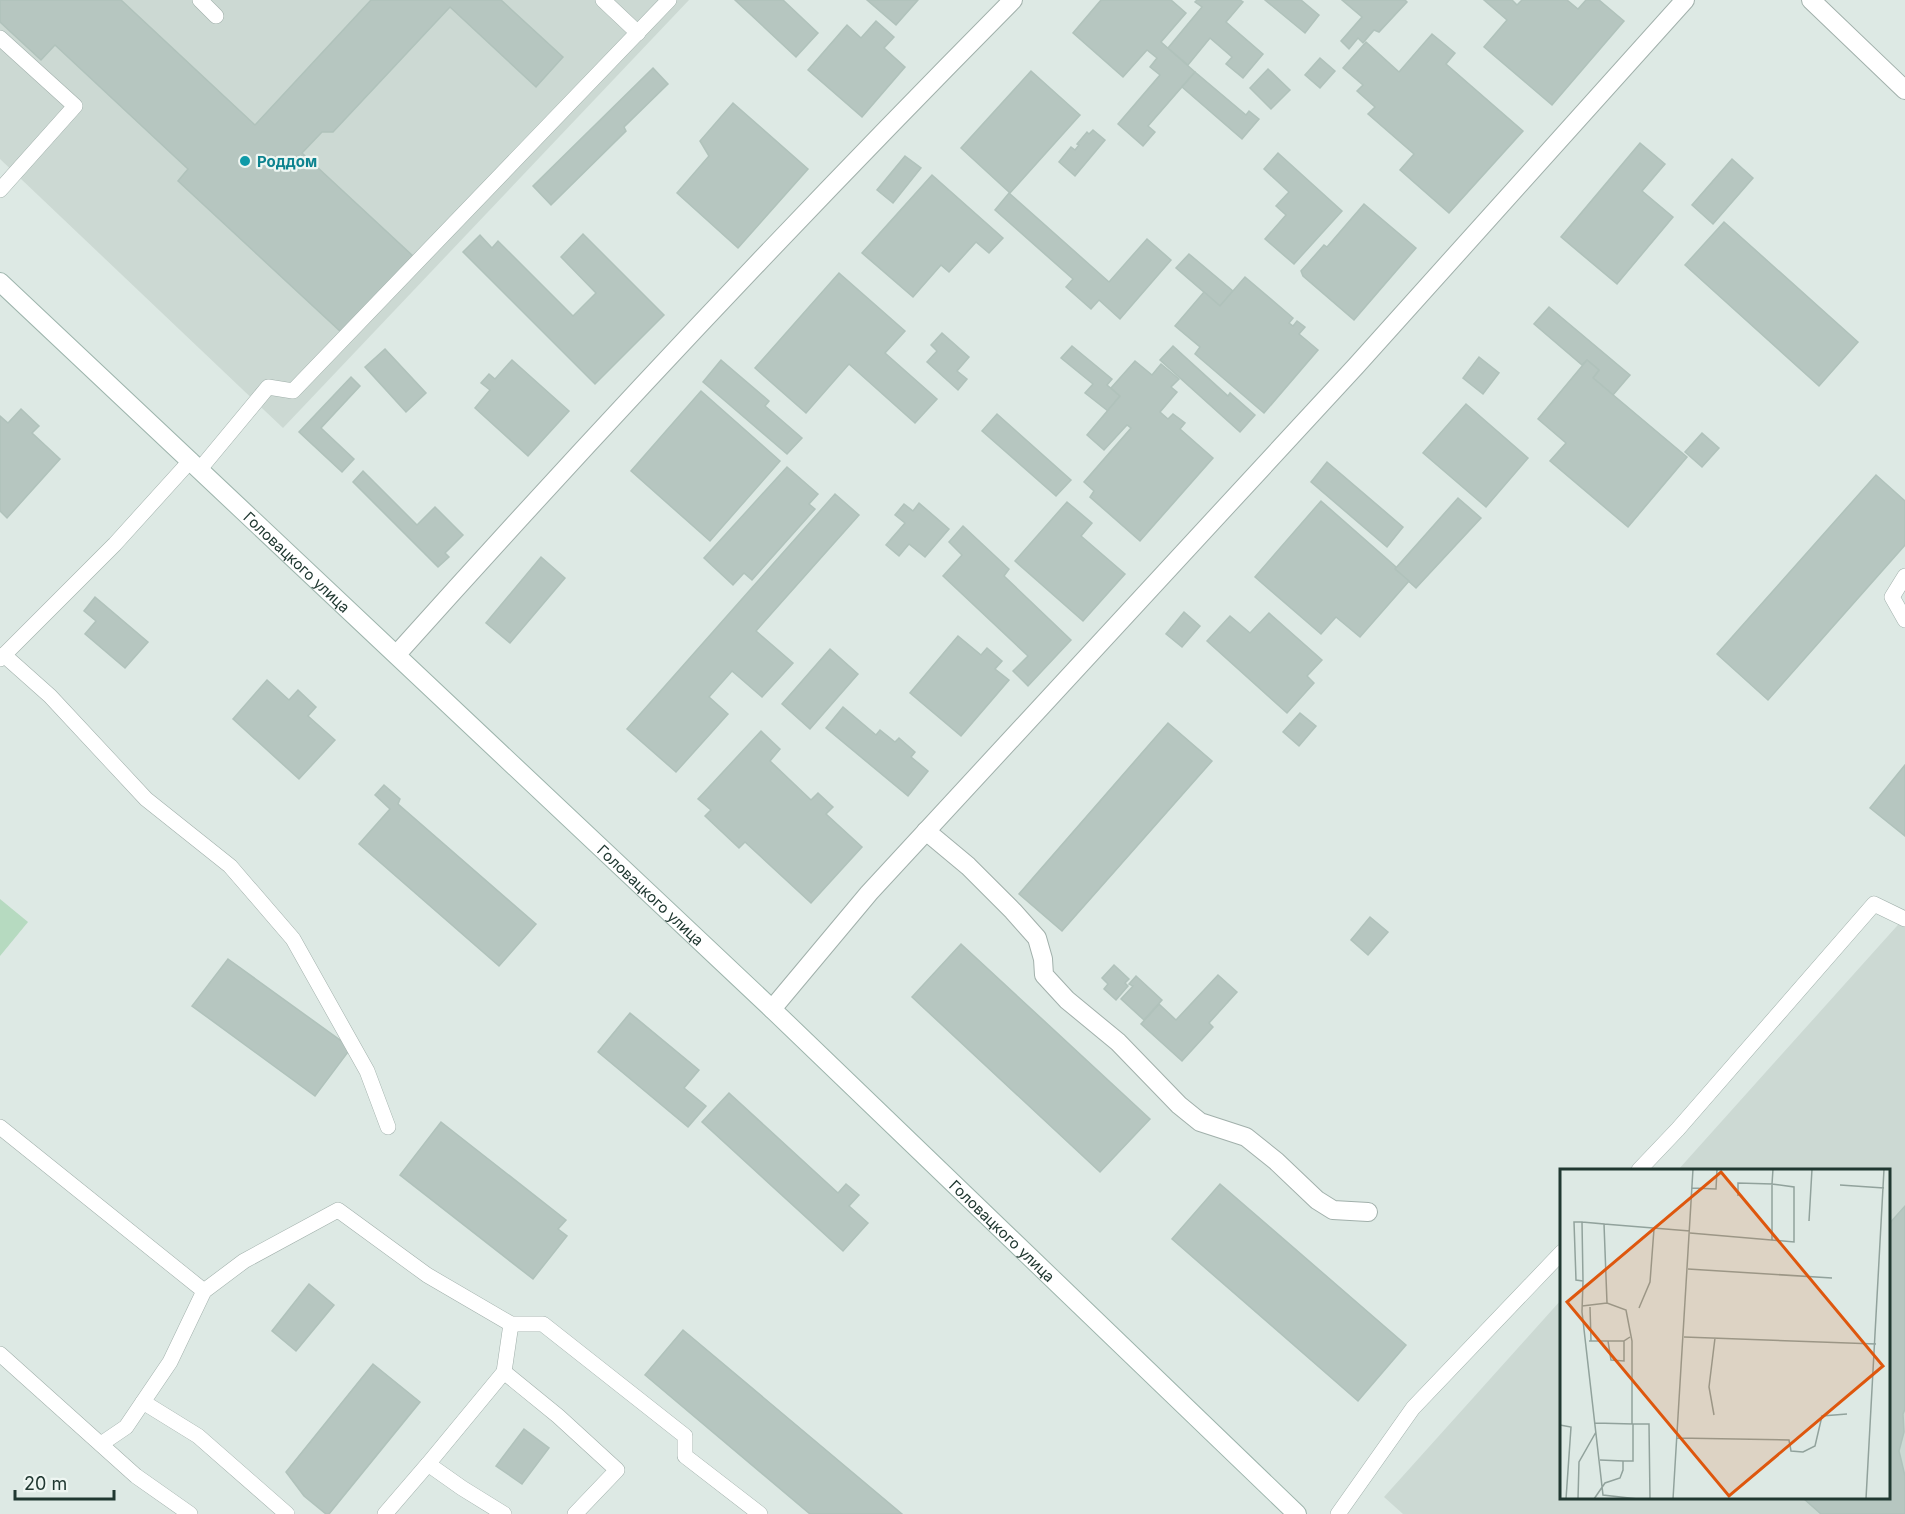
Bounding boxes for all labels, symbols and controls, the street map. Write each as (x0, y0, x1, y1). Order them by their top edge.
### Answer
place label: Роддом (257, 152, 317, 171)
marker: Роддом (238, 154, 252, 168)
street label: Головацкого улица (240, 507, 354, 616)
street label: Головацкого улица (594, 840, 708, 949)
inset map (1560, 1169, 1890, 1499)
street label: Головацкого улица (946, 1176, 1059, 1286)
scale bar (15, 1463, 114, 1501)
text: 20 m (24, 1473, 67, 1494)

